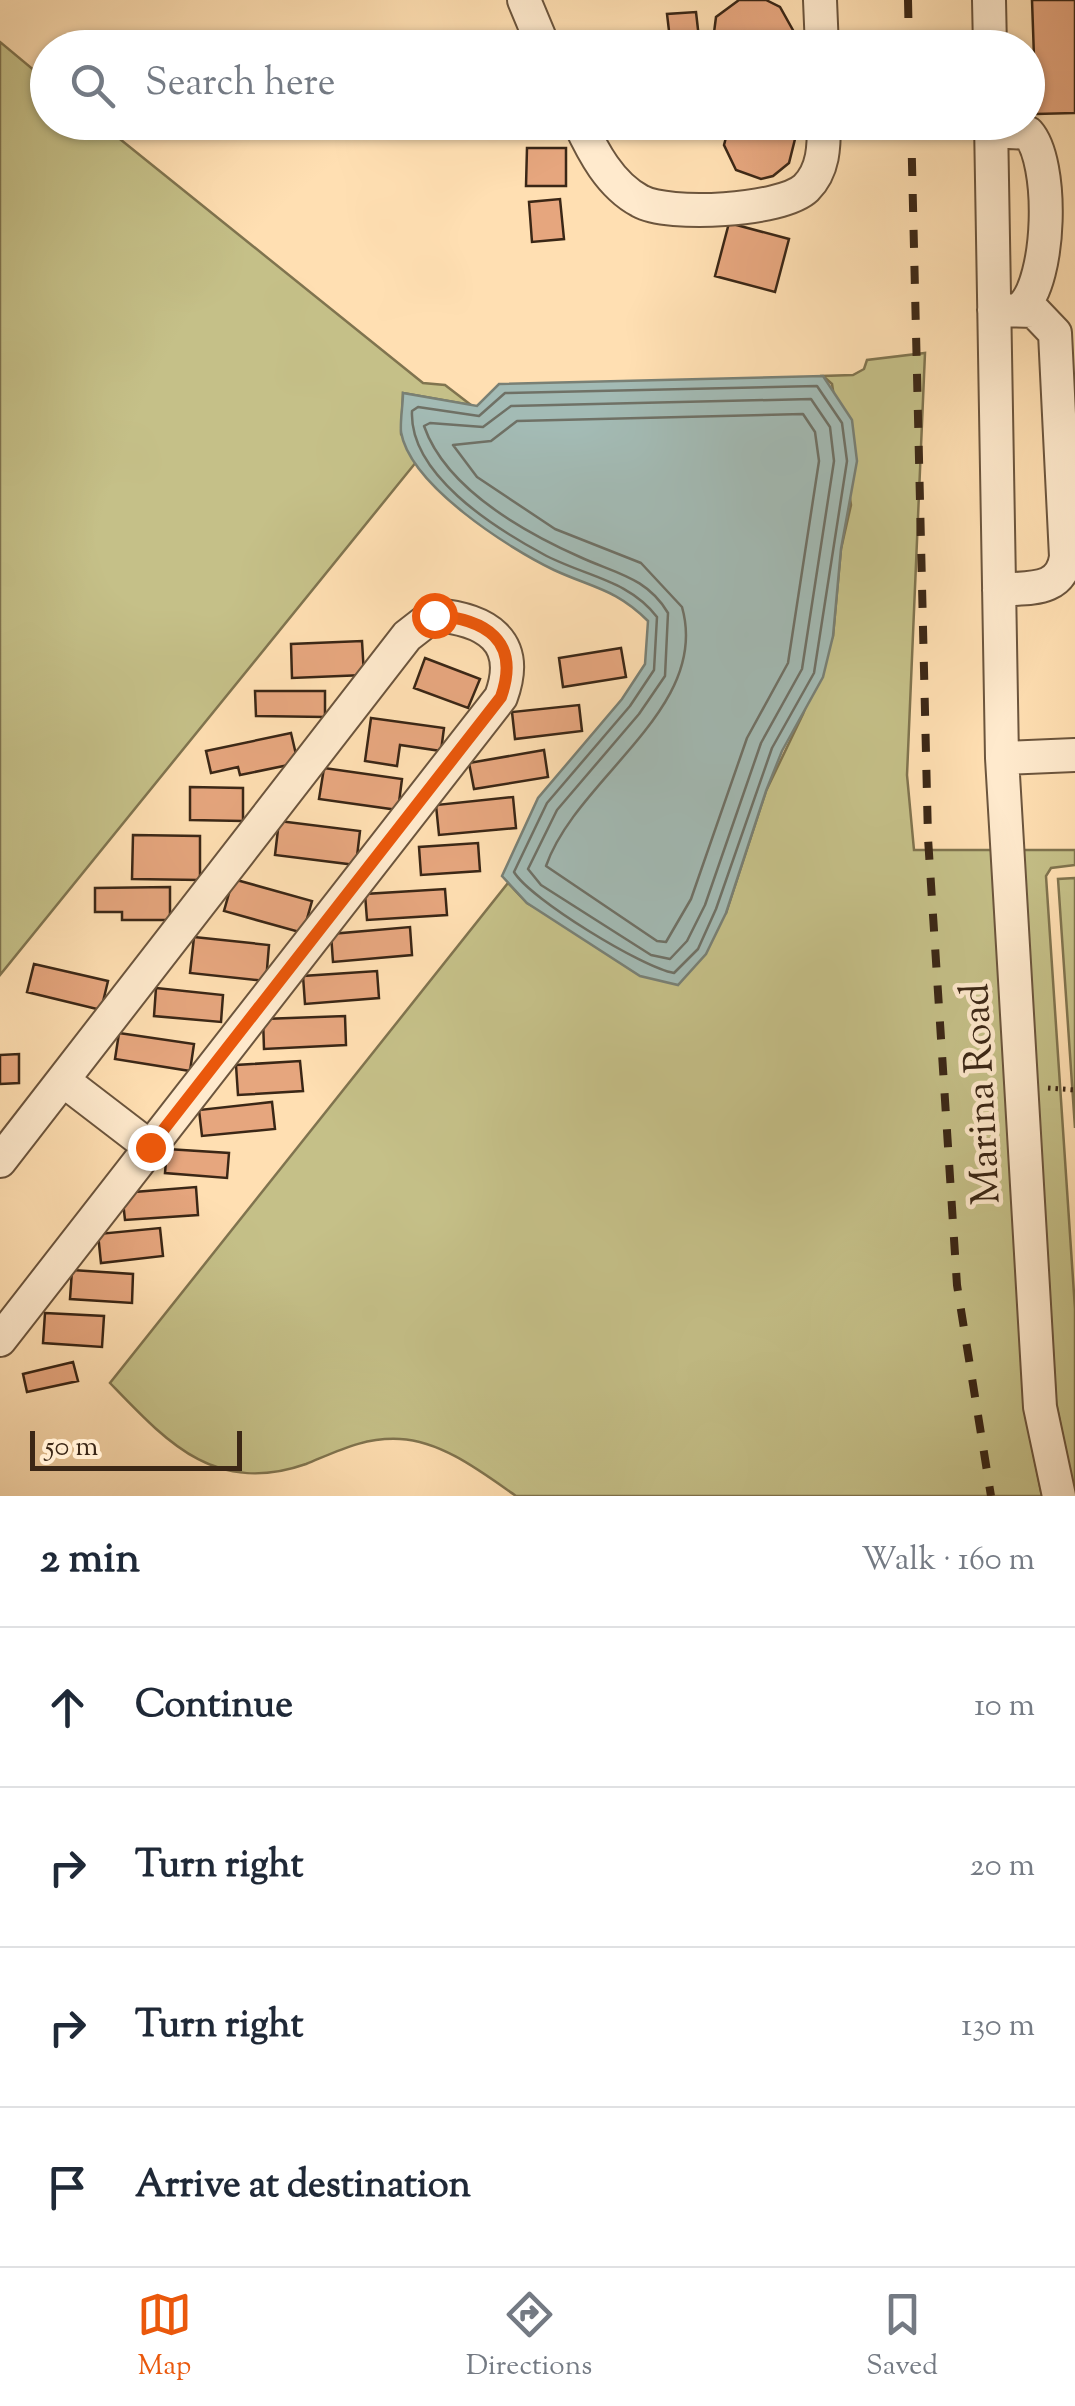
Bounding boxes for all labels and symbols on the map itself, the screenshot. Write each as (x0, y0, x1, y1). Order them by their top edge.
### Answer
route start (412, 593, 458, 639)
street label: Marina Road (949, 982, 1018, 1206)
route end (128, 1125, 174, 1171)
scale bar (30, 1426, 242, 1470)

